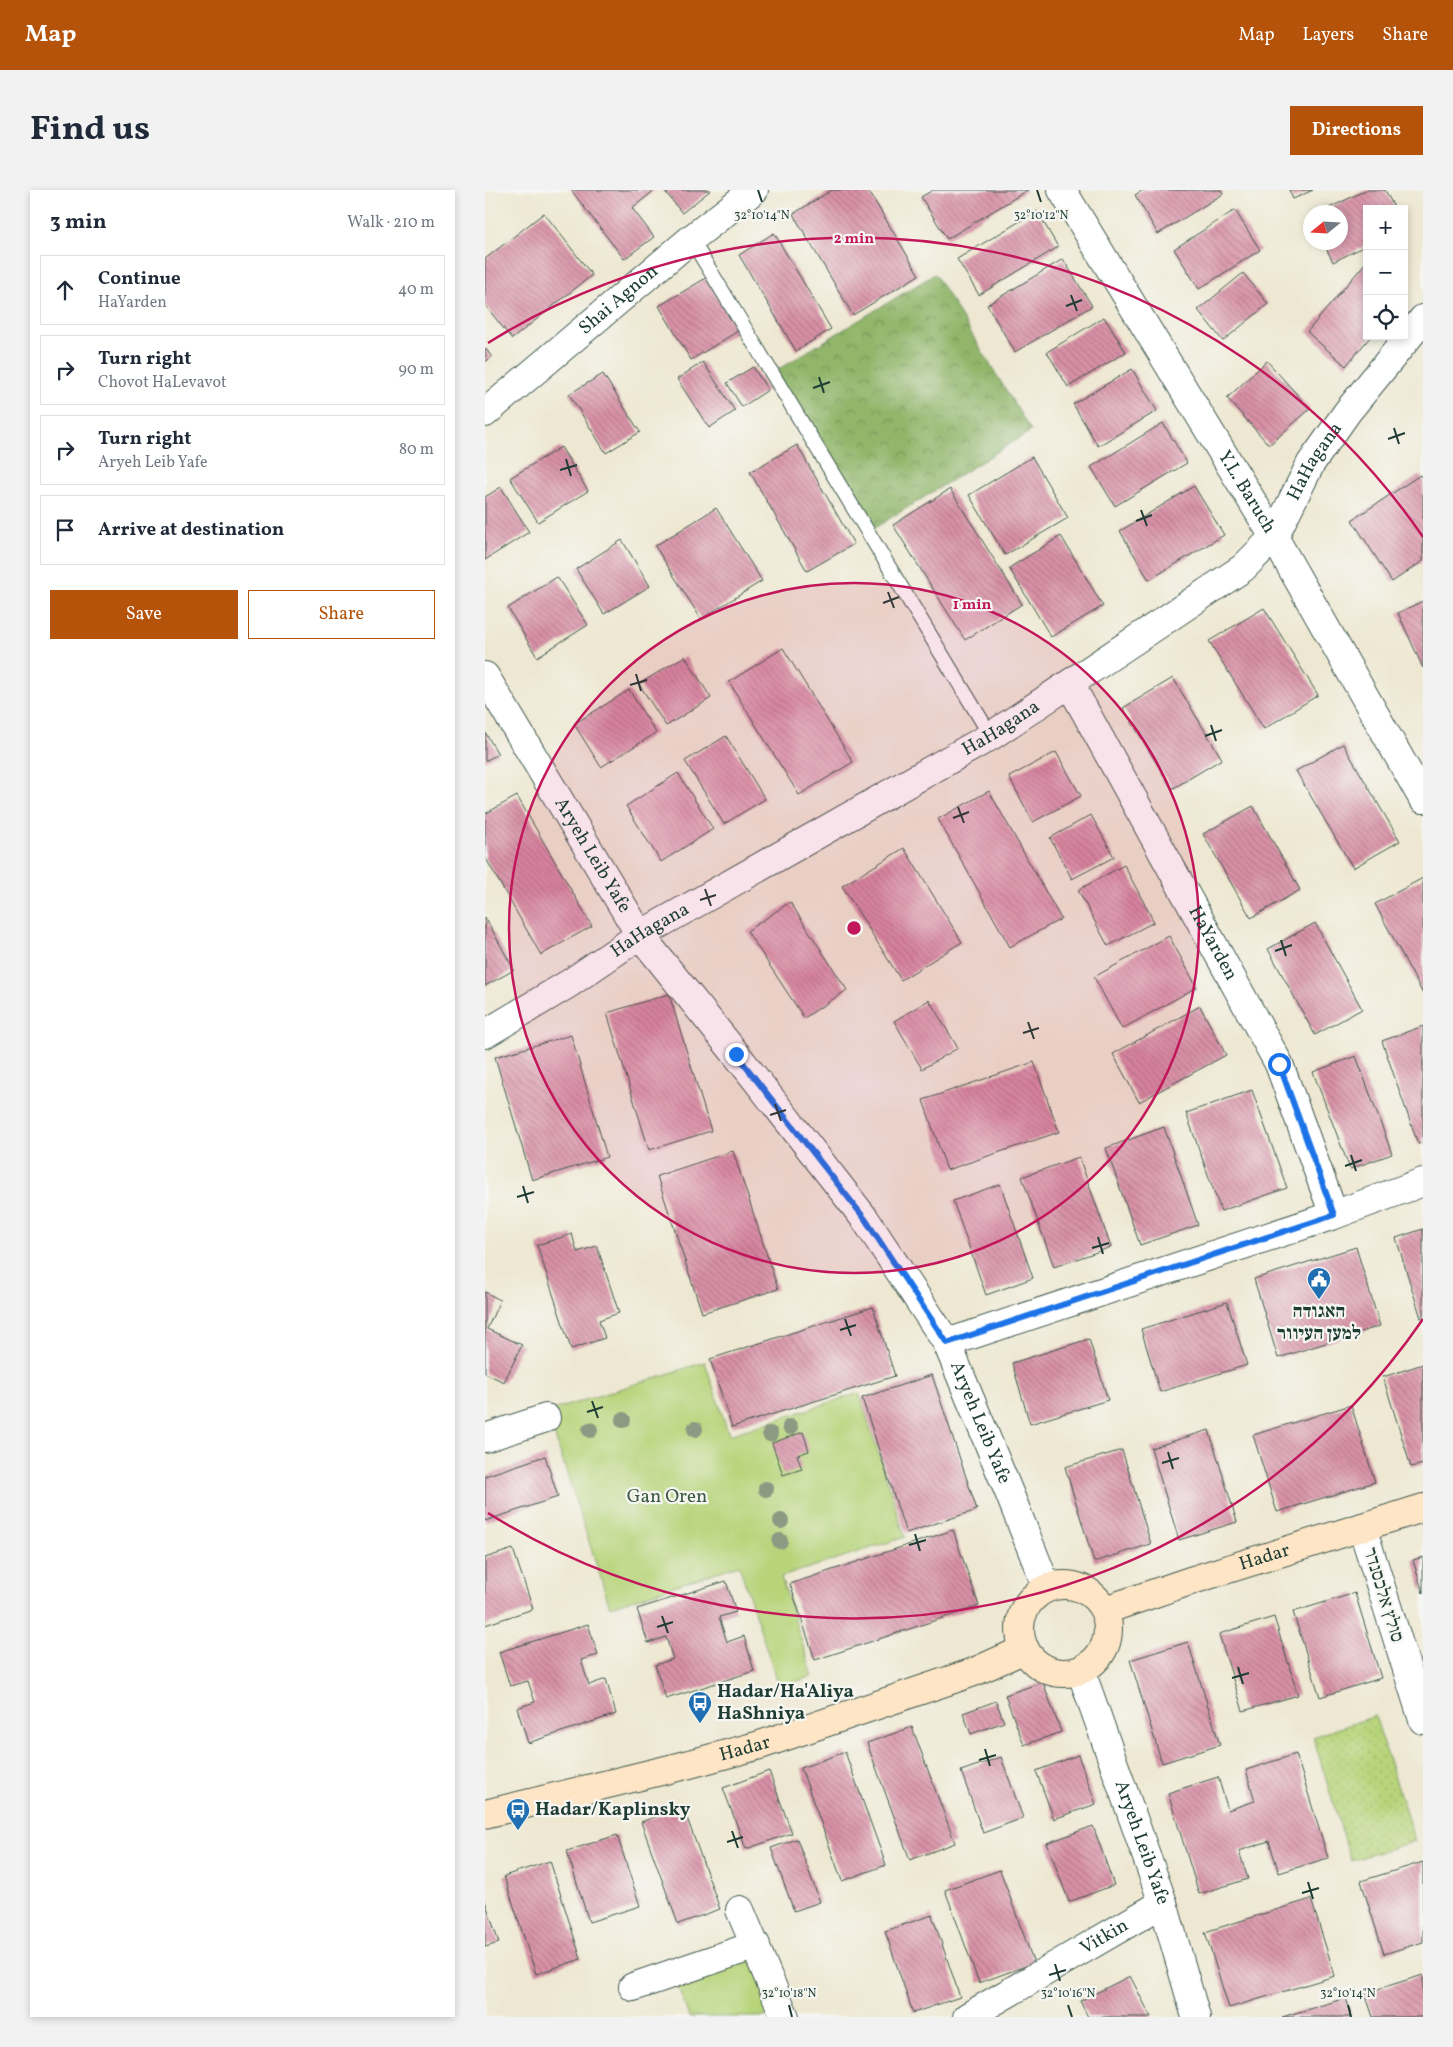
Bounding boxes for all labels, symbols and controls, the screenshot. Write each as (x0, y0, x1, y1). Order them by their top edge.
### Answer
text: Map (25, 18, 76, 52)
text: Map (1238, 23, 1274, 48)
text: Layers (1302, 23, 1354, 48)
text: Share (1382, 23, 1428, 48)
text: Find us (30, 106, 150, 154)
button: Directions (1290, 106, 1423, 155)
north arrow (1303, 205, 1348, 250)
map controls (1363, 205, 1408, 340)
button: + (1363, 205, 1408, 250)
text: 3 min (50, 208, 106, 237)
text: 32°10'14"N (734, 208, 790, 224)
text: 32°10'12"N (1014, 208, 1068, 224)
text: Walk · 210 m (347, 212, 435, 234)
text: 2 min (834, 229, 874, 250)
button: − (1363, 250, 1408, 295)
street label: Shai Agnon (573, 259, 664, 341)
text: Continue (98, 266, 181, 292)
icon: ahead (51, 276, 79, 304)
text: 40 m (398, 279, 434, 301)
text: HaYarden (98, 292, 167, 314)
button: locate (1363, 295, 1408, 340)
text: Turn right (98, 346, 191, 372)
icon: right (51, 356, 79, 384)
text: 90 m (398, 359, 434, 381)
text: Chovot HaLevavot (98, 372, 227, 394)
street label: HaHagana (1281, 417, 1349, 505)
text: Turn right (98, 426, 191, 452)
icon: right (51, 436, 79, 464)
text: 80 m (399, 439, 434, 461)
street label: Y.L. Baruch (1211, 446, 1282, 538)
text: Aryeh Leib Yafe (98, 452, 208, 474)
icon: arrive (51, 516, 79, 544)
text: Arrive at destination (98, 517, 284, 543)
button: Save (50, 590, 238, 639)
button: Share (248, 590, 435, 639)
text: 1 min (953, 595, 991, 616)
street label: HaHagana (957, 694, 1045, 763)
street label: Aryeh Leib Yafe (548, 793, 637, 918)
street label: HaHagana (606, 897, 694, 964)
street label: HaYarden (1182, 901, 1244, 985)
centre of rings (845, 919, 863, 937)
route end (725, 1043, 748, 1066)
route start (1268, 1053, 1291, 1076)
public building icon: האגודה למען העיוור (1306, 1266, 1332, 1300)
place label: האגודה למען העיוור (1277, 1299, 1361, 1347)
street label: Aryeh Leib Yafe (943, 1357, 1017, 1488)
park label: Gan Oren (627, 1484, 707, 1510)
street label: Hadar (1236, 1537, 1293, 1578)
street label: סולץ אלכסנדר (1356, 1544, 1410, 1646)
place label: Hadar/Ha'Aliya HaShniya (717, 1679, 854, 1727)
bus stop icon: Hadar/Ha'Aliya HaShniya (687, 1690, 713, 1724)
street label: Hadar (717, 1729, 774, 1768)
street label: Aryeh Leib Yafe (1108, 1777, 1176, 1908)
bus stop icon: Hadar/Kaplinsky (505, 1797, 531, 1831)
place label: Hadar/Kaplinsky (535, 1797, 691, 1823)
street label: Vitkin (1075, 1913, 1133, 1961)
text: 32°10'18"N (762, 1986, 816, 2002)
text: 32°10'16"N (1041, 1986, 1095, 2002)
text: 32°10'14"N (1320, 1986, 1376, 2002)

